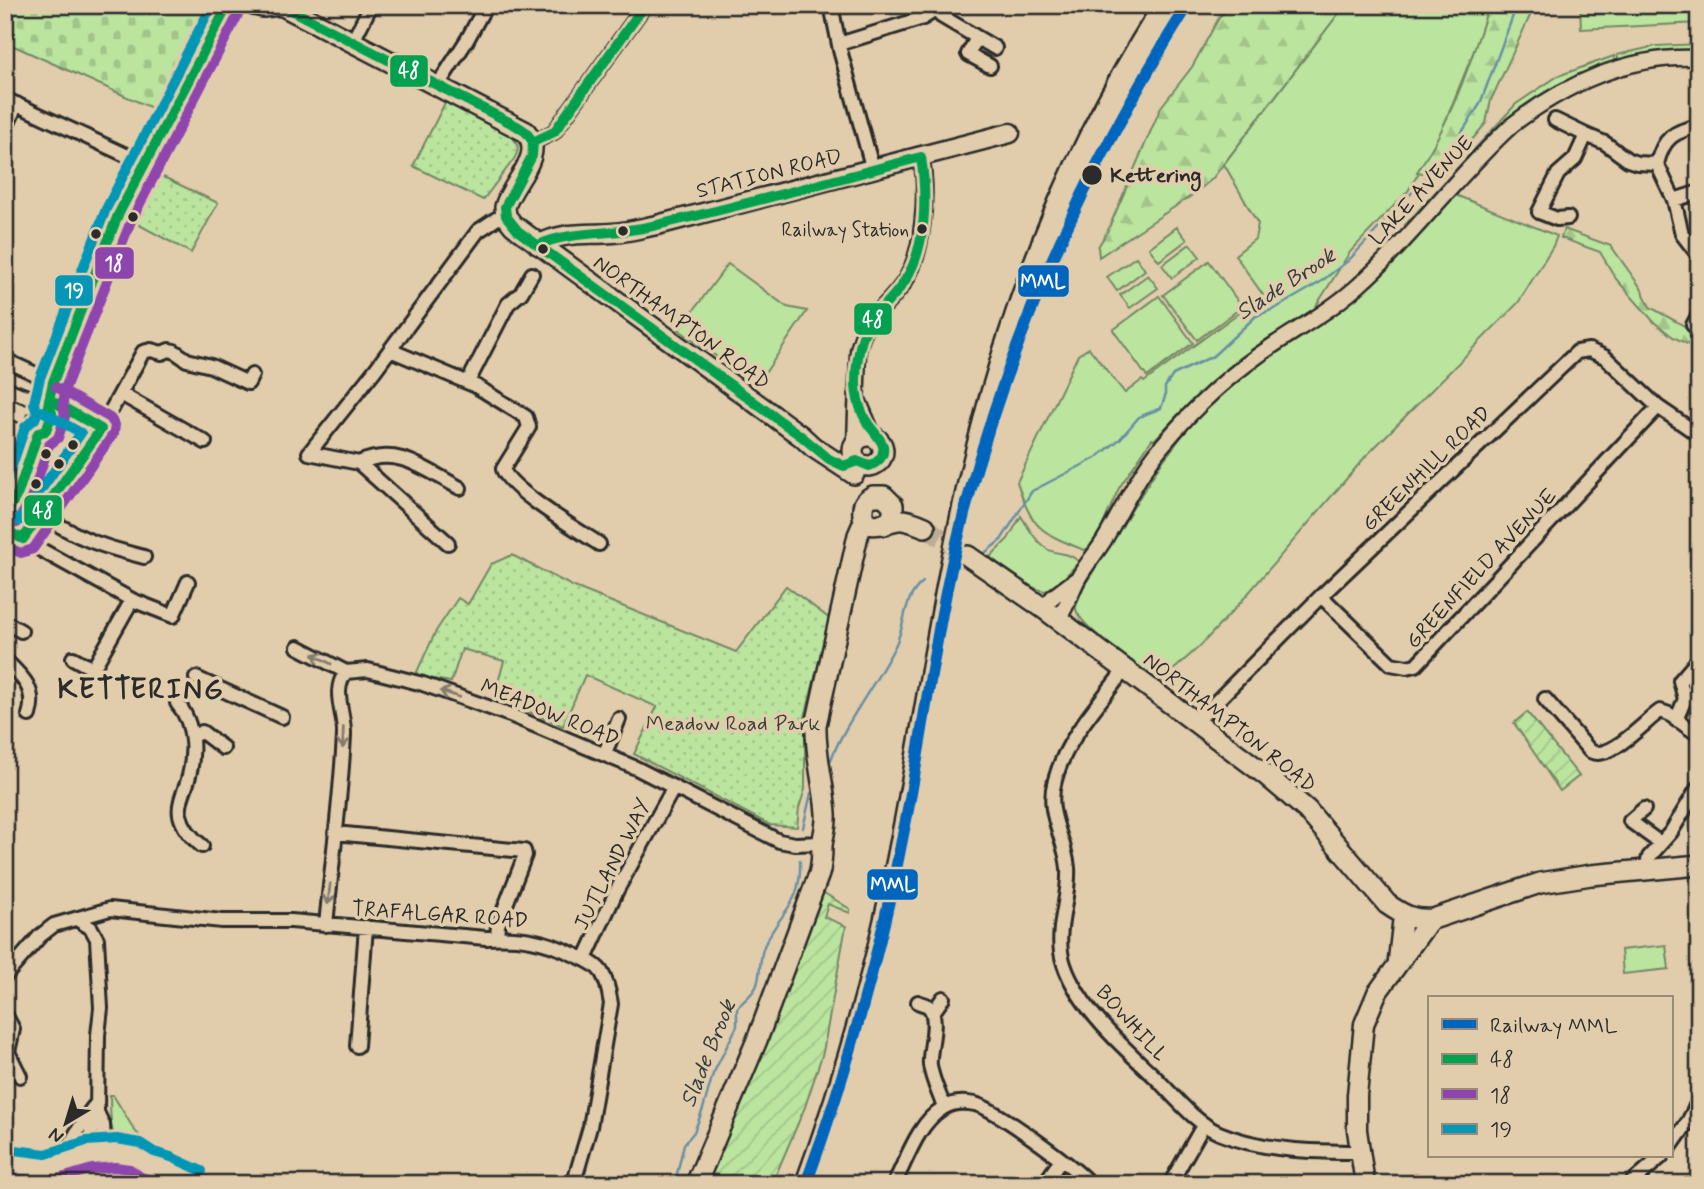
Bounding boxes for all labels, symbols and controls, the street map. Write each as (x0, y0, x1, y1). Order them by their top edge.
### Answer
line badge: 48 (389, 54, 429, 88)
text: 48 (398, 59, 420, 84)
street label: LAKE AVENUE (1363, 130, 1480, 252)
street label: STATION ROAD (693, 142, 845, 206)
place label: Kettering (1110, 162, 1201, 192)
marker: Kettering (1080, 163, 1104, 187)
unlabelled marker (126, 210, 140, 224)
place label: Railway Station (781, 218, 909, 244)
marker: Railway Station (915, 222, 929, 236)
unlabelled marker (616, 224, 630, 238)
unlabelled marker (89, 227, 103, 241)
water label: Slade Brook (1230, 241, 1343, 328)
unlabelled marker (536, 242, 550, 256)
line badge: 18 (94, 246, 135, 280)
street label: NORTHAMPTON ROAD (587, 249, 775, 396)
text: 18 (105, 252, 123, 277)
line badge: MML (1017, 264, 1070, 298)
text: MML (1020, 270, 1067, 295)
line badge: 19 (54, 274, 94, 307)
text: 19 (64, 279, 84, 304)
line badge: 48 (853, 302, 893, 336)
text: 48 (862, 308, 884, 333)
street label: GREENHILL ROAD (1356, 400, 1497, 538)
unlabelled marker (66, 438, 80, 452)
unlabelled marker (39, 447, 53, 461)
unlabelled marker (52, 457, 66, 471)
unlabelled marker (29, 477, 43, 491)
street label: GREENFIELD AVENUE (1400, 482, 1564, 655)
line badge: 48 (23, 494, 63, 527)
text: 48 (32, 499, 54, 524)
street label: NORTHAMPTON ROAD (1137, 646, 1322, 799)
one-way arrow (312, 652, 333, 666)
district label: KETTERING (58, 672, 224, 709)
street label: MEADOW ROAD (476, 672, 623, 753)
one-way arrow (439, 687, 461, 699)
park label: Meadow Road Park (646, 710, 821, 738)
one-way arrow (337, 726, 350, 749)
street label: JUTLAND WAY (568, 794, 658, 935)
line badge: MML (866, 868, 919, 901)
text: MML (870, 873, 917, 898)
one-way arrow (322, 882, 335, 905)
street label: TRAFALGAR ROAD (351, 895, 529, 935)
street label: BOWHILL (1089, 979, 1173, 1068)
water label: Slade Brook (674, 994, 744, 1112)
legend (1428, 996, 1672, 1158)
text: Railway MML (1490, 1012, 1617, 1040)
text: 48 (1490, 1046, 1514, 1074)
text: 18 (1490, 1082, 1511, 1110)
north arrow (32, 1088, 102, 1158)
text: 19 (1490, 1116, 1512, 1144)
text: N (44, 1121, 69, 1149)

